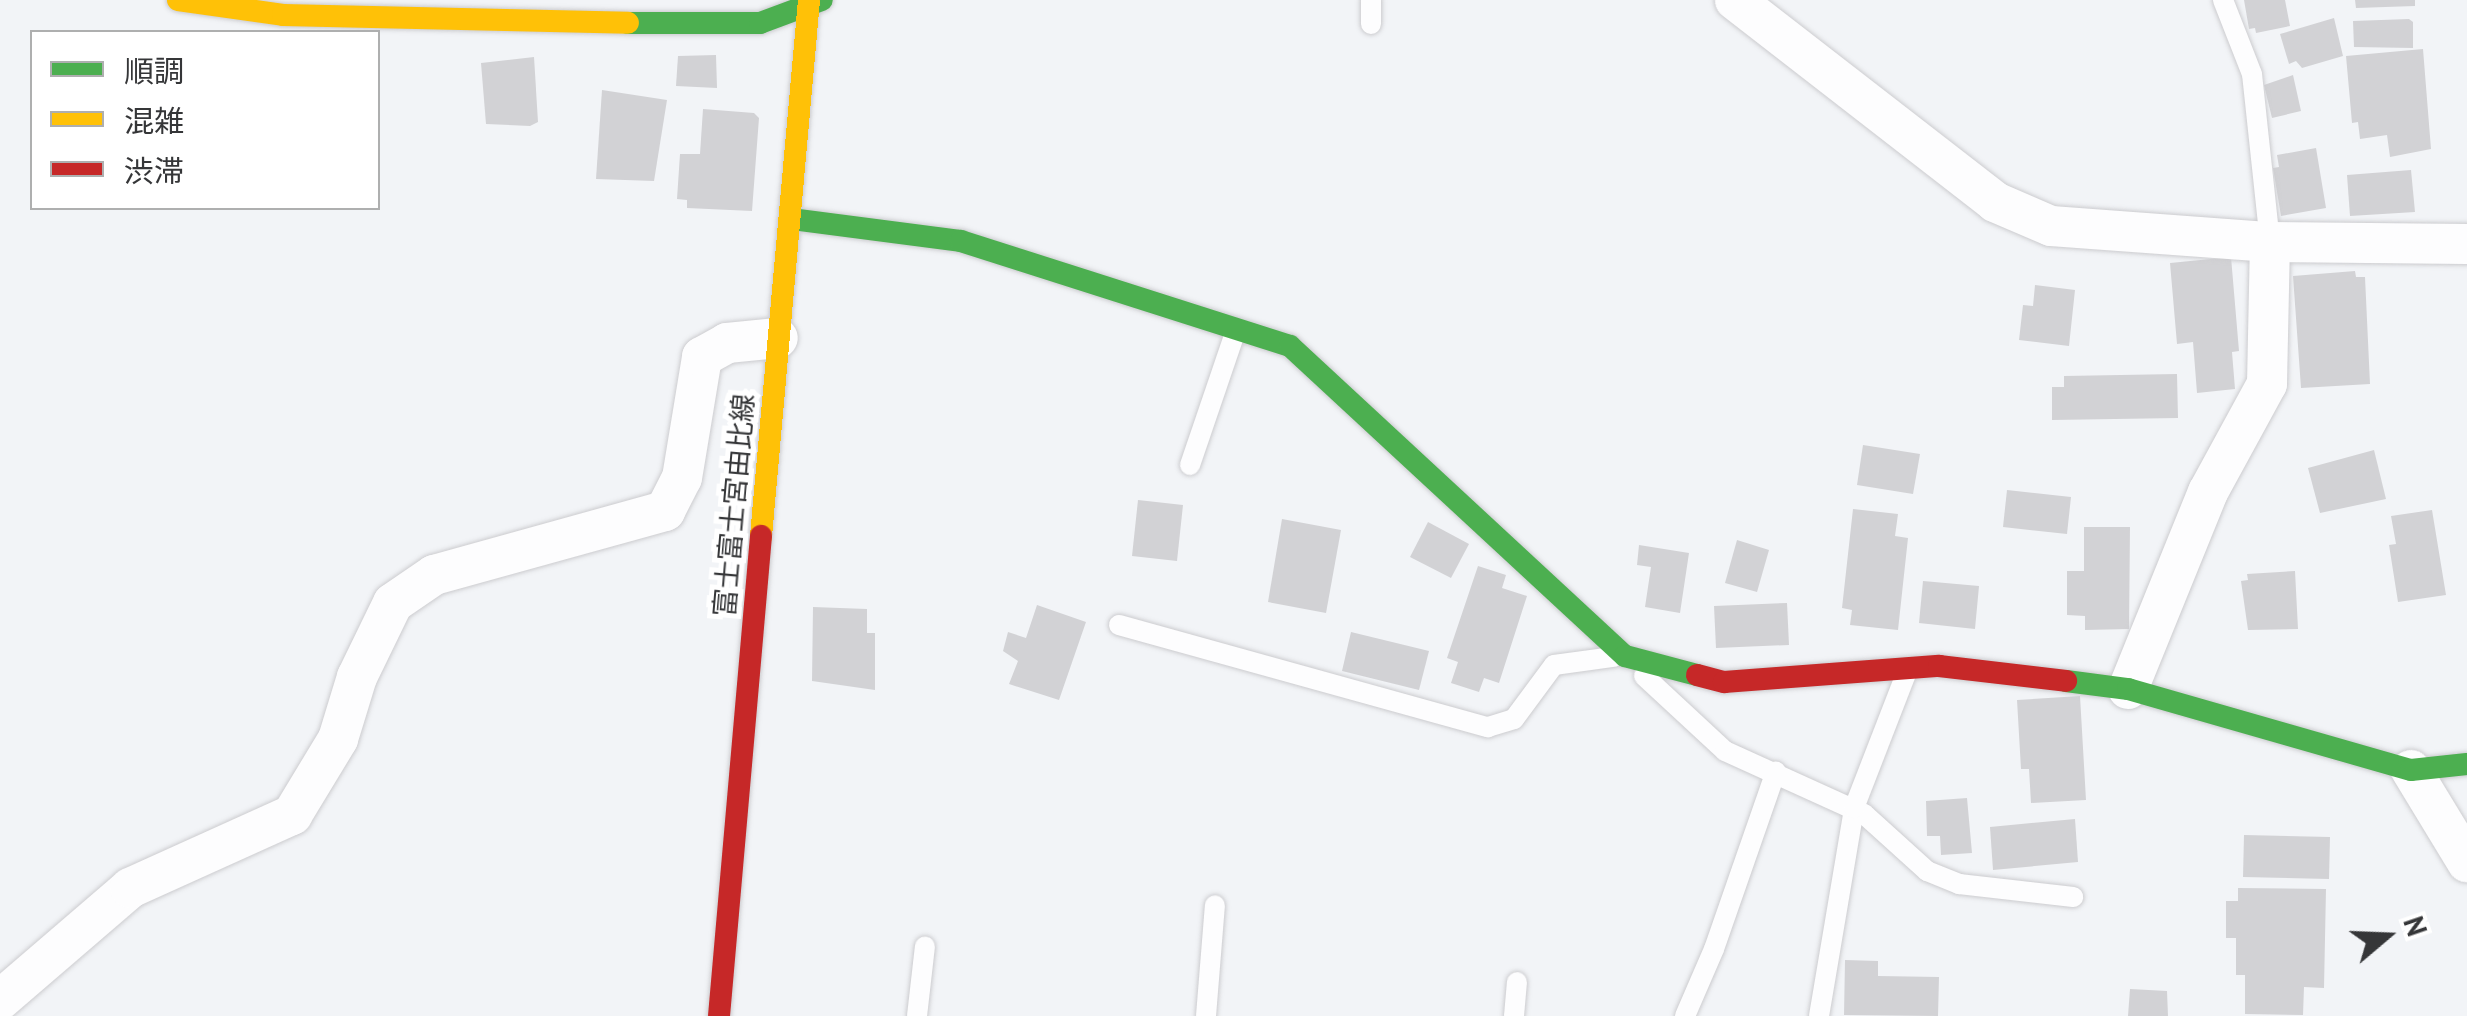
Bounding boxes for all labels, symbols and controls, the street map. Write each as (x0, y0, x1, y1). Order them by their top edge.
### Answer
legend (30, 30, 380, 210)
text: 順調 (124, 51, 184, 90)
text: 混雑 (124, 101, 184, 140)
text: 渋滞 (124, 151, 184, 190)
street label: 富士富士宮由比線 (708, 392, 760, 618)
north arrow (2337, 886, 2437, 986)
text: N (2395, 911, 2436, 941)

